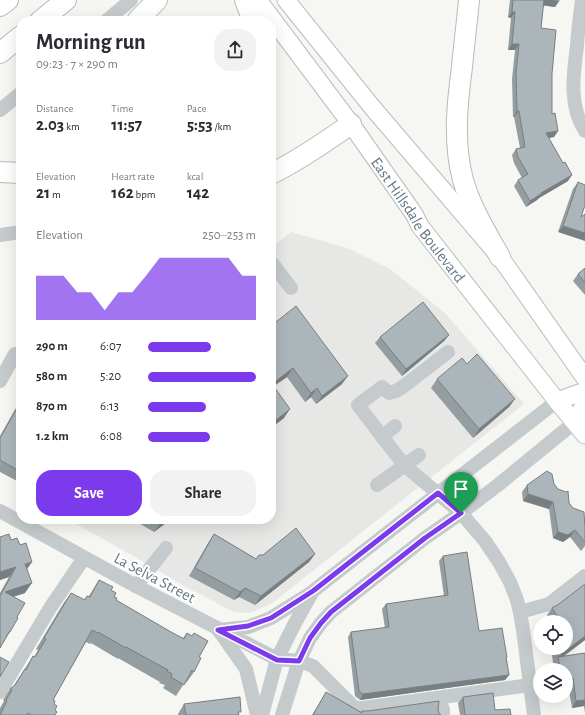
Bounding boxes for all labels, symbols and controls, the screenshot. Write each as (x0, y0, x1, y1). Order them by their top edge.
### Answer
button: share (214, 29, 256, 71)
text: Morning run (36, 31, 146, 53)
text: 09:23 · 7 × 290 m (36, 58, 118, 71)
text: Distance (36, 103, 73, 114)
text: Time (111, 103, 133, 114)
text: Pace (187, 103, 206, 114)
text: 2.03 (36, 116, 64, 133)
text: 11:57 (111, 116, 142, 133)
text: 5:53 (187, 116, 213, 133)
text: km (64, 121, 80, 132)
text: /km (213, 121, 231, 132)
street label: East Hillsdale Boulevard (368, 154, 468, 286)
text: Elevation (36, 171, 76, 182)
text: Heart rate (111, 171, 155, 182)
text: kcal (187, 171, 203, 182)
text: 21 (36, 184, 50, 201)
text: 162 (111, 184, 134, 201)
text: 142 (187, 184, 209, 201)
text: m (50, 189, 61, 200)
text: bpm (134, 189, 155, 200)
text: Elevation (36, 229, 83, 242)
text: 250–253 m (202, 229, 256, 242)
text: 290 m (36, 340, 68, 353)
text: 6:07 (100, 340, 121, 353)
text: 580 m (36, 370, 67, 383)
text: 5:20 (100, 370, 121, 383)
text: 870 m (36, 400, 67, 413)
text: 6:13 (100, 400, 119, 413)
text: 1.2 km (36, 430, 69, 443)
text: 6:08 (100, 430, 122, 443)
button: Save (36, 470, 142, 516)
button: Share (150, 470, 256, 516)
pin (444, 472, 478, 513)
icon: arrive (450, 478, 472, 500)
street label: La Selva Street (111, 550, 198, 606)
map controls (533, 615, 573, 703)
button: locate (533, 615, 573, 655)
button: layers (533, 663, 573, 703)

